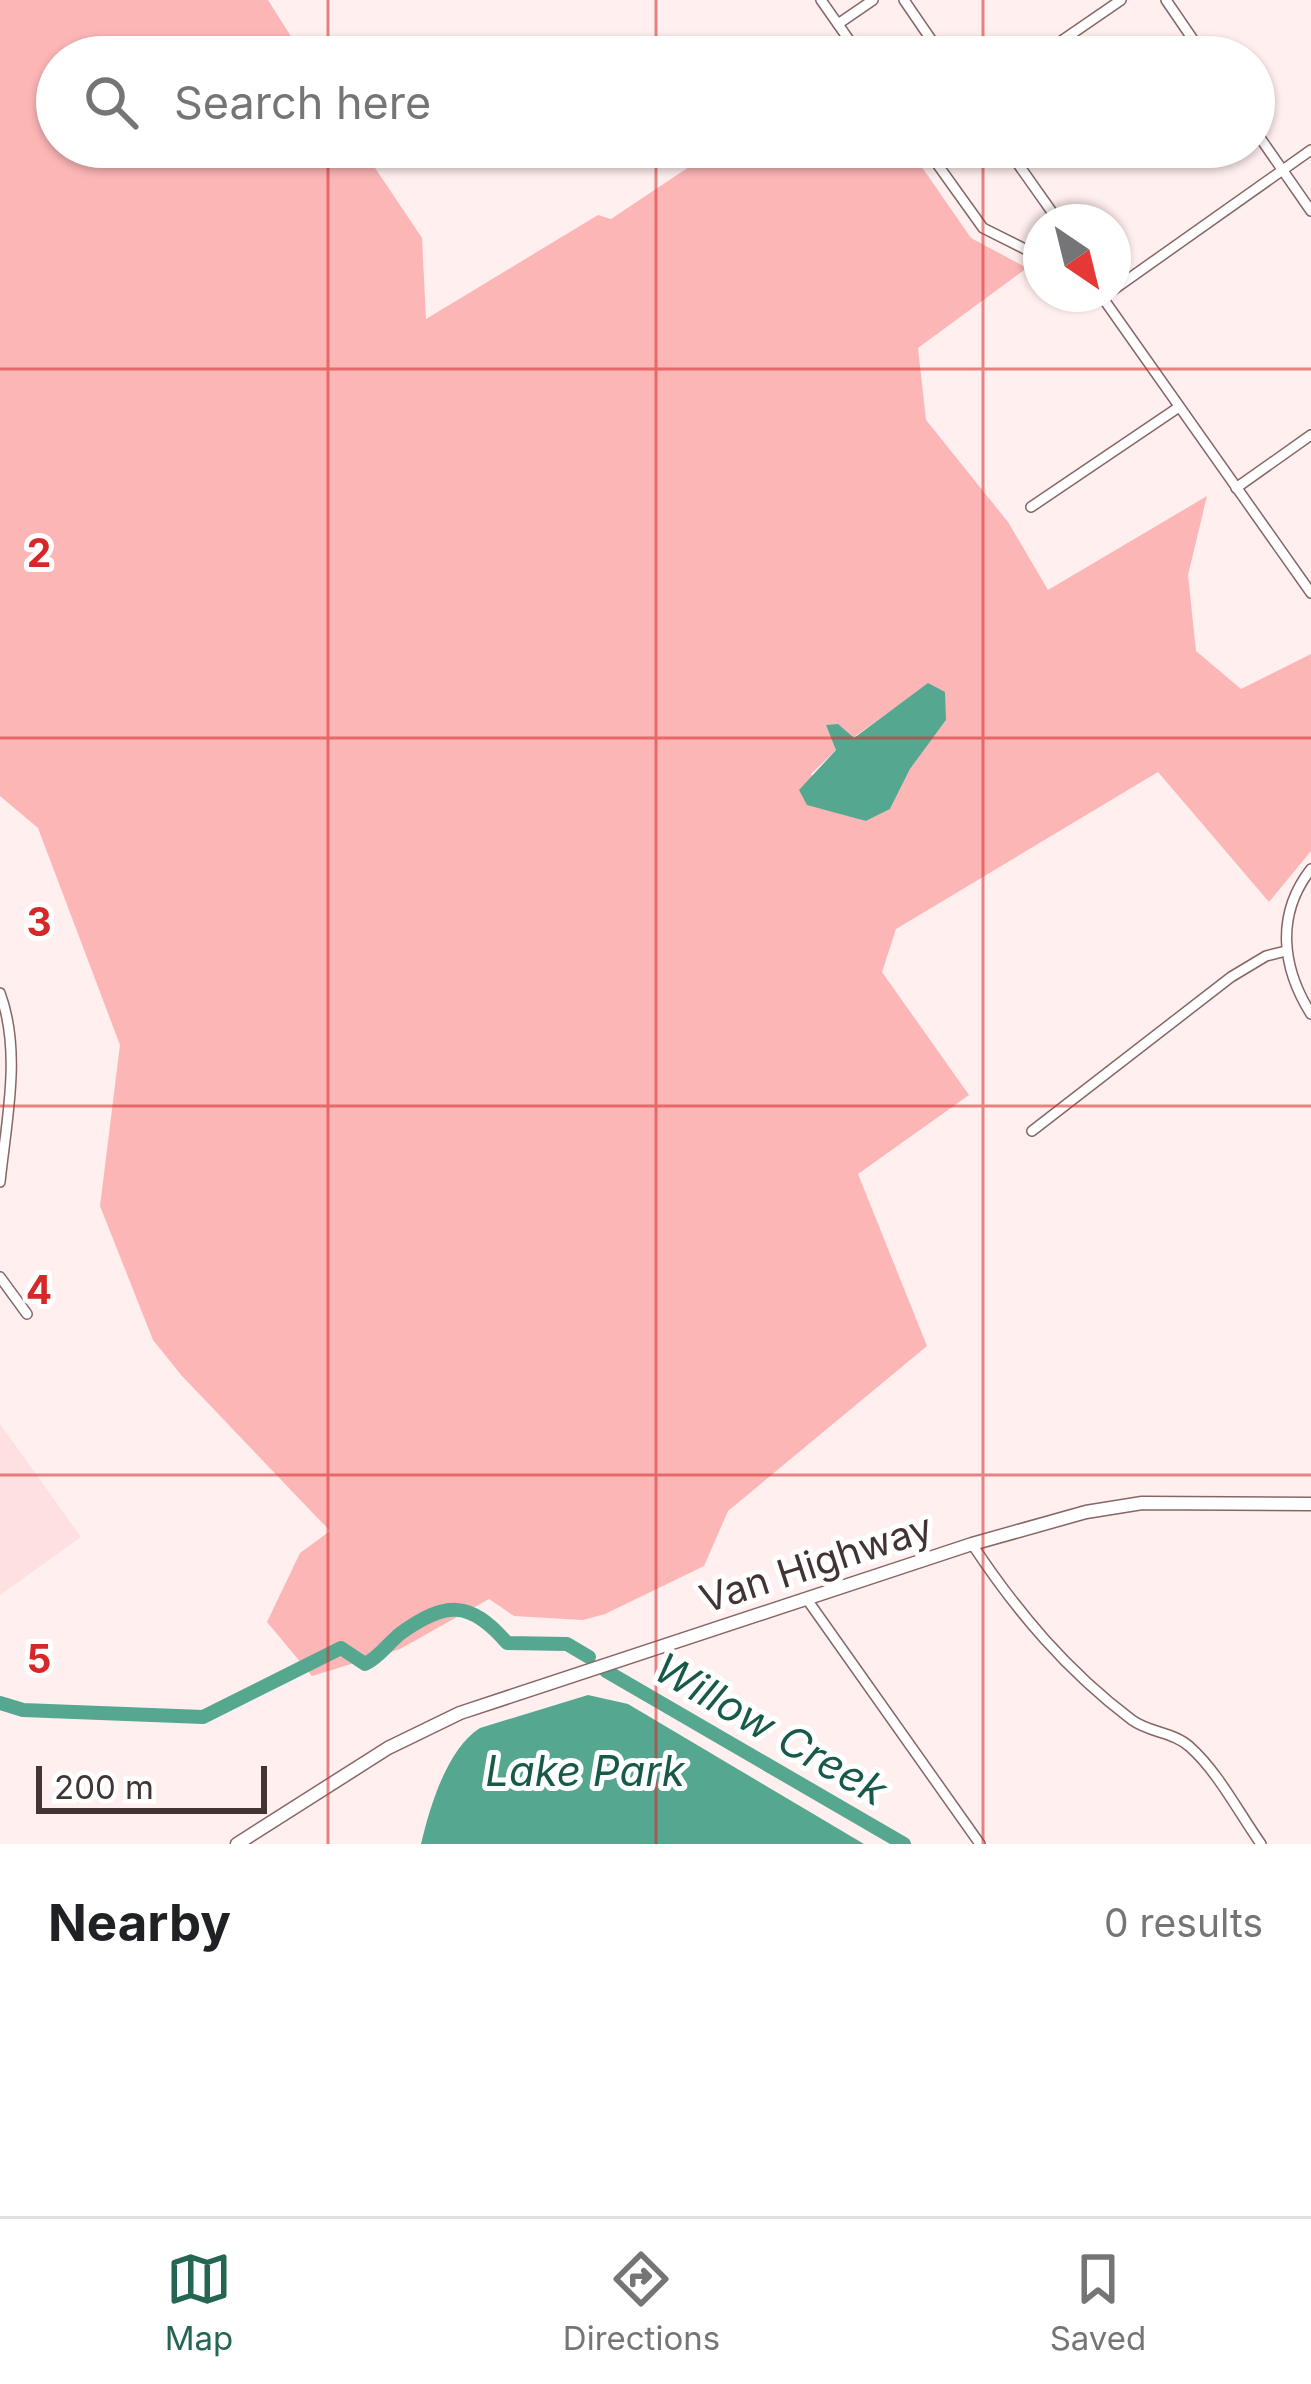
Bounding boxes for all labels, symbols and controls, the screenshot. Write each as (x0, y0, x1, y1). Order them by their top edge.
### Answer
search box (36, 36, 1275, 168)
icon: search (78, 69, 144, 135)
text: Search here (174, 75, 431, 130)
north arrow (1023, 204, 1131, 312)
text: 2 (27, 529, 51, 576)
text: 3 (26, 898, 52, 945)
text: 4 (26, 1266, 52, 1313)
street label: Van Highway (694, 1503, 938, 1622)
text: 5 (27, 1635, 51, 1682)
water label: Willow Creek (646, 1642, 897, 1816)
water label: Lake Park (485, 1745, 686, 1796)
scale bar (36, 1760, 267, 1813)
text: 200 m (54, 1767, 154, 1807)
text: Nearby (48, 1892, 231, 1953)
text: 0 results (1104, 1899, 1263, 1946)
tab: Map (165, 2246, 233, 2358)
tab: Directions (563, 2246, 720, 2358)
tab: Saved (1050, 2246, 1146, 2358)

